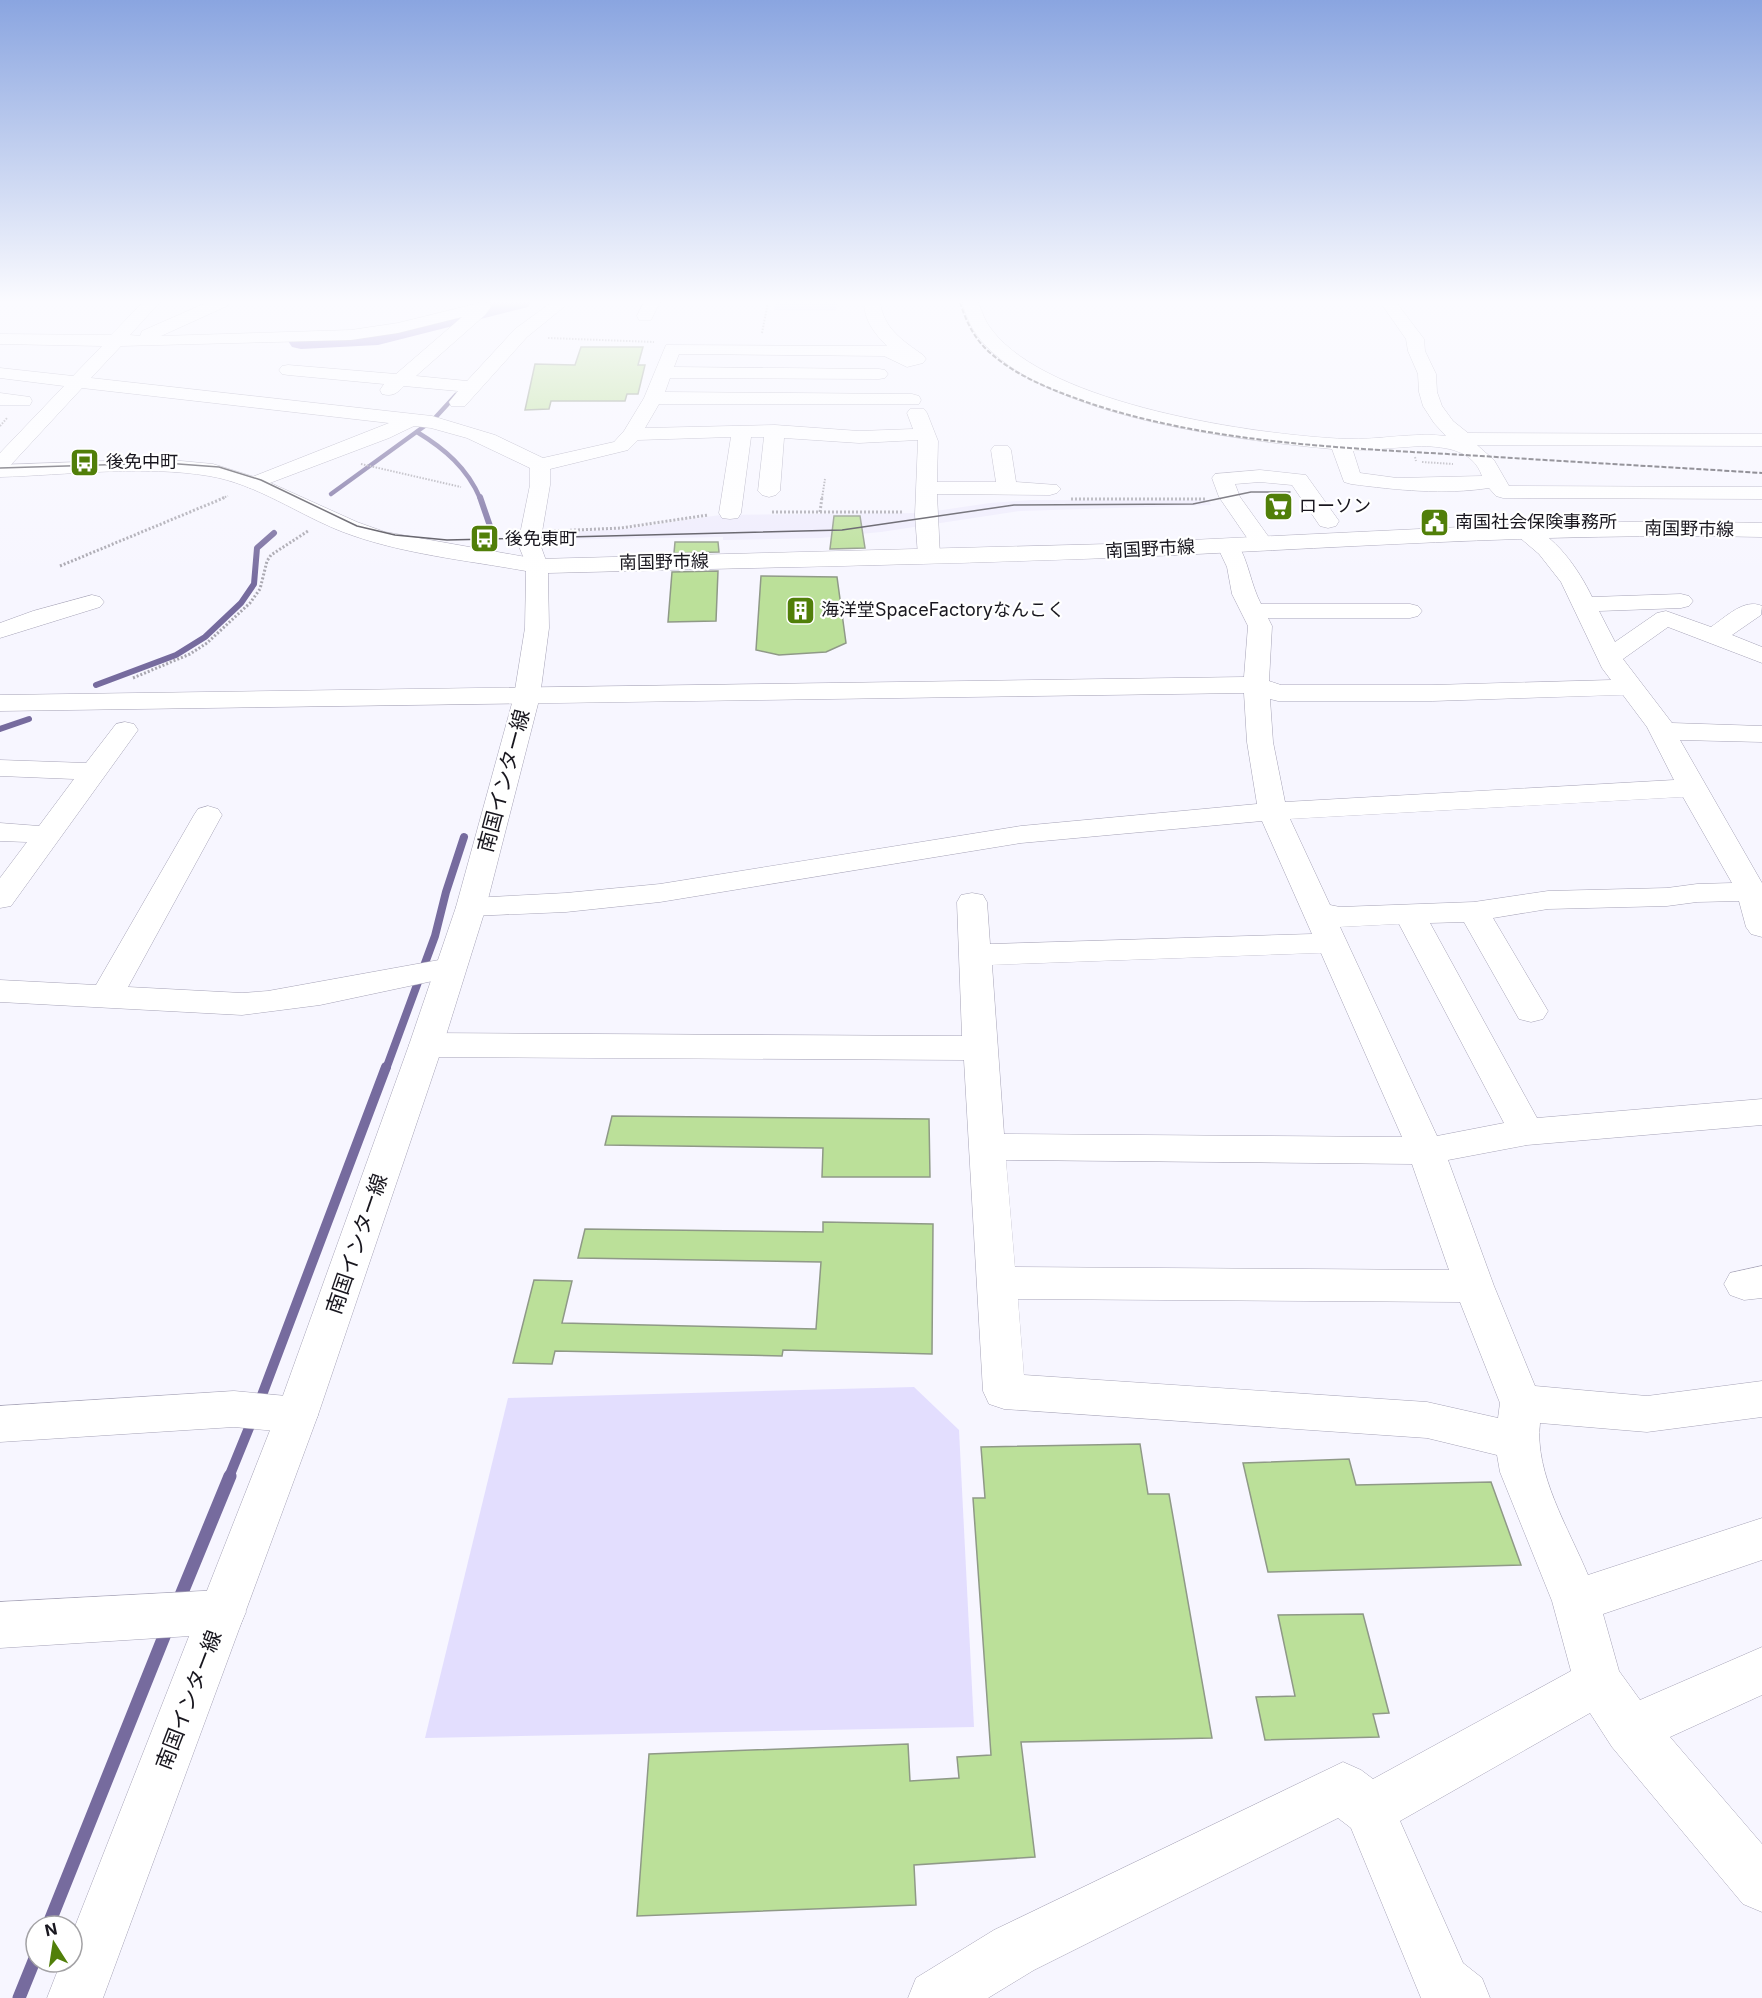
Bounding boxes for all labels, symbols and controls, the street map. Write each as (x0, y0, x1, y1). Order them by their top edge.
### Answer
bus stop icon: 後免中町 (69, 446, 101, 478)
place label: 後免中町 (106, 451, 178, 472)
supermarket icon: ローソン (1262, 490, 1294, 522)
place label: ローソン (1299, 495, 1371, 516)
public building icon: 南国社会保険事務所 (1418, 506, 1450, 538)
place label: 南国社会保険事務所 (1455, 511, 1617, 532)
street label: 南国野市線 (1644, 517, 1734, 540)
bus stop icon: 後免東町 (468, 523, 500, 555)
place label: 後免東町 (505, 528, 577, 549)
street label: 南国野市線 (1104, 536, 1195, 561)
street label: 南国野市線 (619, 550, 709, 573)
building icon: 海洋堂SpaceFactoryなんこく (784, 594, 816, 626)
place label: 海洋堂SpaceFactoryなんこく (821, 599, 1065, 620)
street label: 南国インター線 (472, 707, 535, 855)
street label: 南国インター線 (321, 1170, 392, 1317)
street label: 南国インター線 (151, 1627, 227, 1773)
north arrow (24, 1914, 84, 1974)
text: N (43, 1918, 59, 1940)

